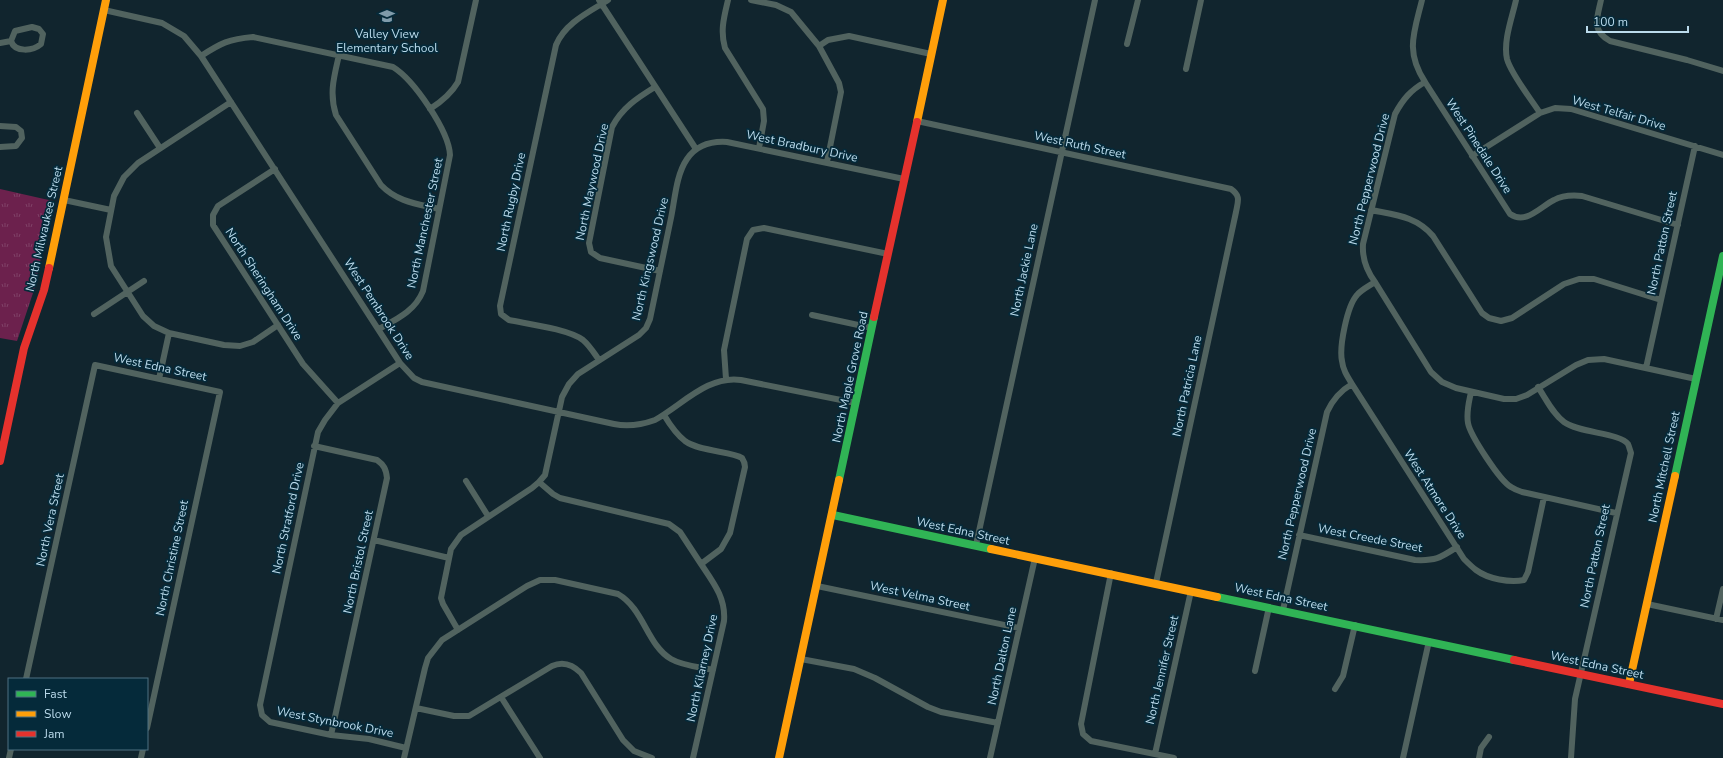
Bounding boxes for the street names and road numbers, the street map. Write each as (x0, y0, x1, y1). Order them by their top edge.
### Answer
street label: West Telfair Drive (1570, 92, 1668, 134)
street label: West Pinedale Drive (1442, 95, 1516, 197)
street label: North Pepperwood Drive (1345, 112, 1393, 246)
street label: North Maywood Drive (572, 122, 612, 242)
street label: West Bradbury Drive (745, 126, 859, 166)
street label: West Ruth Street (1033, 127, 1128, 163)
street label: North Rugby Drive (493, 151, 529, 253)
street label: North Manchester Street (403, 156, 447, 290)
street label: North Milwaukee Street (22, 164, 66, 293)
street label: North Patton Street (1643, 189, 1681, 296)
street label: North Kingswood Drive (628, 196, 672, 322)
street label: North Jackie Lane (1006, 222, 1042, 318)
street label: North Sheringham Drive (222, 225, 306, 343)
street label: West Pembrook Drive (340, 255, 418, 363)
street label: North Maple Grove Road (828, 310, 872, 444)
street label: North Patricia Lane (1168, 334, 1206, 438)
street label: West Edna Street (112, 349, 209, 385)
street label: North Mitchell Street (1644, 409, 1684, 524)
street label: North Pepperwood Drive (1274, 426, 1320, 562)
street label: West Atmore Drive (1400, 446, 1470, 542)
street label: North Stratford Drive (268, 461, 308, 575)
street label: North Vera Street (32, 471, 68, 568)
street label: North Christine Street (152, 498, 192, 617)
street label: North Patton Street (1576, 502, 1614, 609)
street label: North Bristol Street (339, 508, 377, 615)
street label: West Edna Street (915, 513, 1012, 549)
street label: West Creede Street (1316, 520, 1424, 556)
street label: West Velma Street (869, 578, 972, 615)
street label: West Edna Street (1233, 579, 1330, 615)
street label: North Dalton Lane (984, 606, 1020, 706)
street label: North Kilarney Drive (683, 613, 721, 723)
street label: North Jennifer Street (1142, 613, 1182, 726)
street label: West Edna Street (1549, 647, 1646, 683)
street label: West Stynbrook Drive (275, 703, 395, 741)

